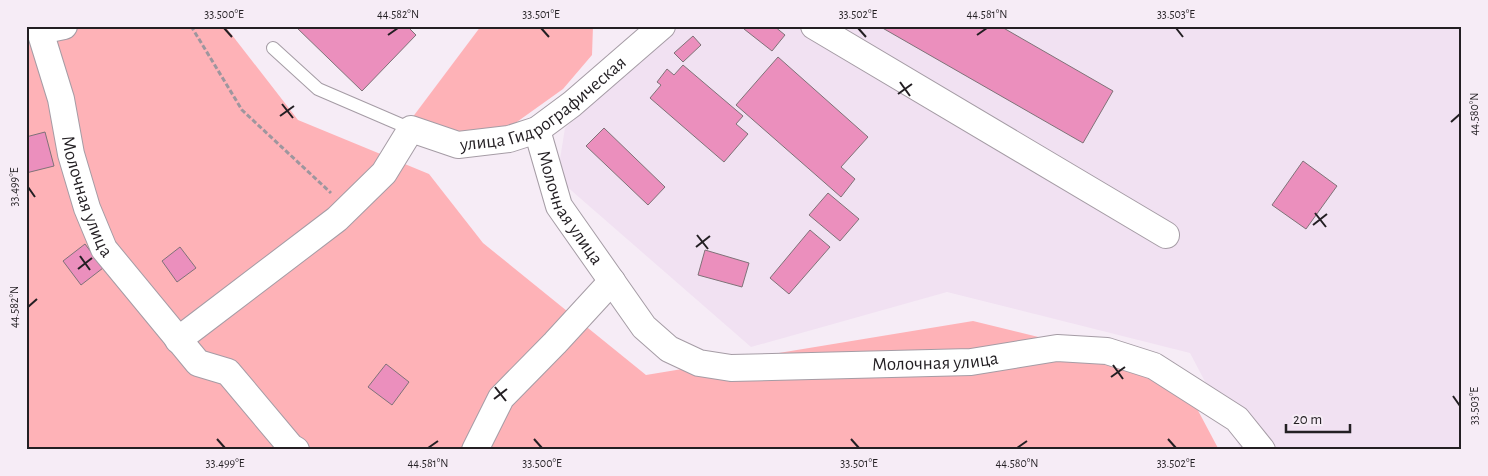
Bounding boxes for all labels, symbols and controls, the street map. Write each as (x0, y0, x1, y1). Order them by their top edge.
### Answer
text: 33.500°E (204, 8, 244, 20)
text: 44.582°N (377, 8, 419, 20)
text: 33.501°E (522, 8, 560, 20)
text: 33.502°E (839, 8, 878, 20)
text: 44.581°N (967, 8, 1007, 20)
text: 33.503°E (1157, 8, 1195, 20)
street label: улица Гидрографическая (458, 52, 630, 154)
text: 44.580°N (1468, 92, 1480, 136)
street label: Молочная улица (58, 134, 116, 261)
street label: Молочная улица (534, 148, 607, 268)
text: 33.499°E (8, 167, 20, 207)
text: 44.582°N (8, 286, 20, 328)
street label: Молочная улица (872, 348, 1000, 374)
text: 33.503°E (1468, 387, 1480, 425)
scale bar (1286, 401, 1349, 433)
text: 20 m (1293, 412, 1322, 427)
text: 33.499°E (206, 457, 245, 469)
text: 44.581°N (408, 457, 448, 469)
text: 33.500°E (522, 457, 562, 469)
text: 33.501°E (840, 457, 878, 469)
text: 44.580°N (995, 457, 1039, 469)
text: 33.502°E (1157, 457, 1196, 469)

